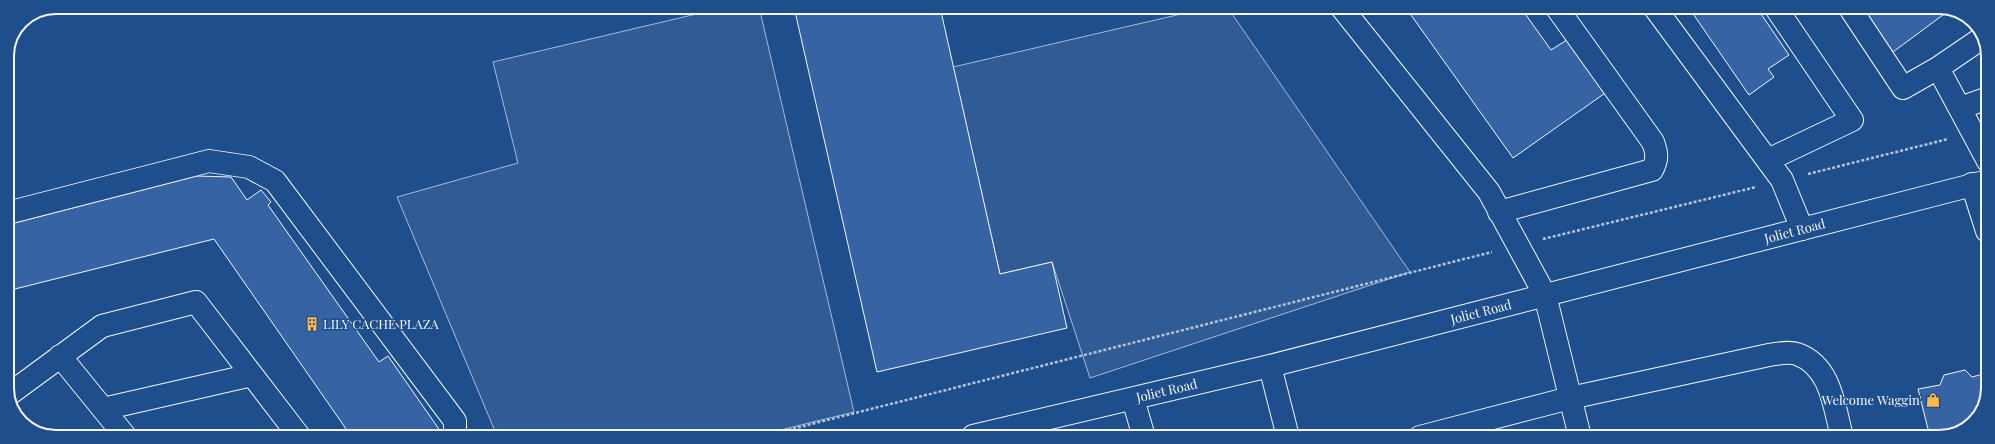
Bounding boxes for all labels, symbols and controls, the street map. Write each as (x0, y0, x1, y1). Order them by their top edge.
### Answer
street label: Joliet Road (1761, 214, 1827, 247)
street label: Joliet Road (1448, 295, 1514, 327)
place label: LILY CACHE PLAZA (323, 315, 439, 332)
building icon: LILY CACHE PLAZA (304, 316, 320, 332)
street label: Joliet Road (1133, 374, 1199, 406)
place label: Welcome Waggin' (1821, 391, 1922, 408)
shop icon: Welcome Waggin' (1925, 392, 1941, 408)

